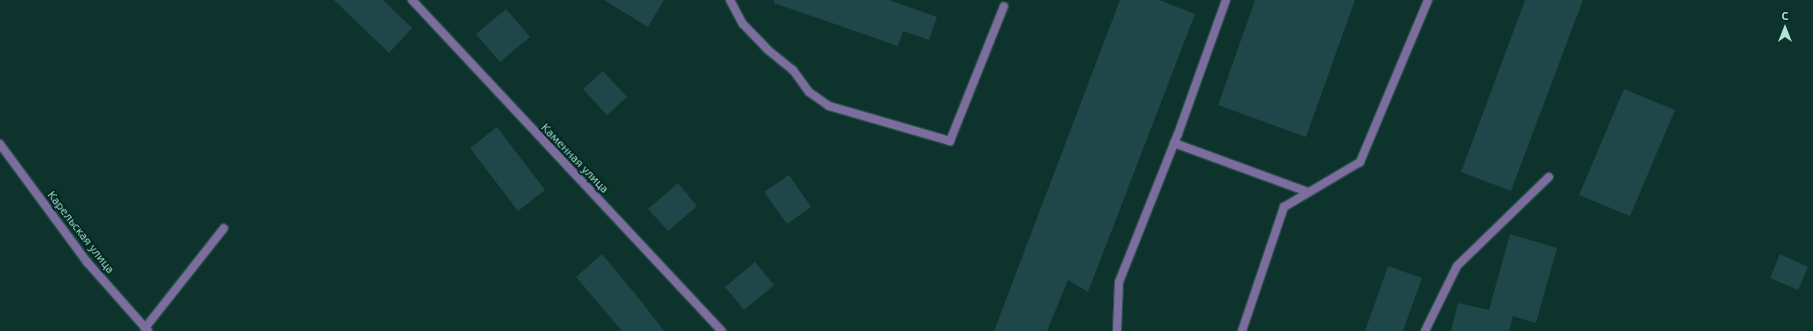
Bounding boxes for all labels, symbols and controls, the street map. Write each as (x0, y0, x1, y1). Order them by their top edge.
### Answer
north arrow (1765, 8, 1805, 48)
text: С (1781, 10, 1789, 22)
street label: Каменная улица (538, 120, 612, 196)
street label: Карельская улица (44, 188, 118, 276)

